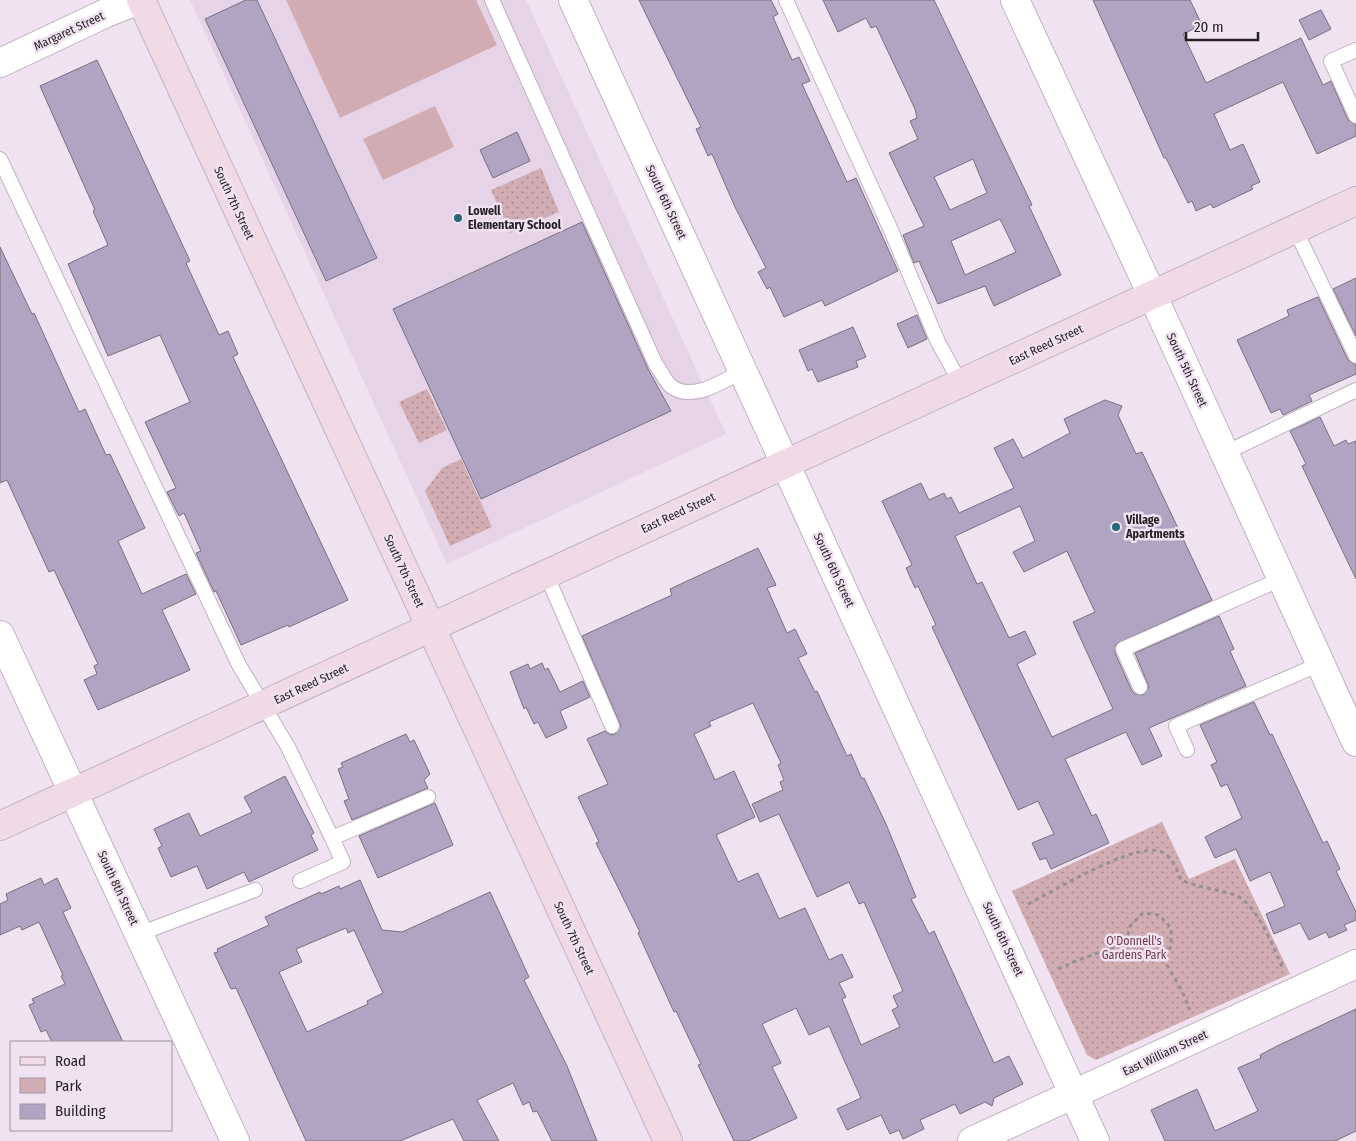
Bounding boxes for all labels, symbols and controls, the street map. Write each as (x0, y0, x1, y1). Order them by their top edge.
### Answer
street label: Margaret Street (32, 9, 106, 53)
scale bar (1186, 10, 1258, 42)
text: 20 m (1194, 18, 1224, 36)
street label: South 6th Street (643, 163, 689, 241)
street label: South 7th Street (211, 164, 257, 242)
place label: Lowell Elementary School (468, 204, 562, 232)
marker: Lowell Elementary School (452, 212, 464, 224)
street label: East Reed Street (1007, 322, 1085, 368)
street label: South 5th Street (1164, 331, 1210, 409)
street label: East Reed Street (639, 490, 717, 536)
place label: Village Apartments (1125, 513, 1185, 541)
marker: Village Apartments (1110, 521, 1122, 533)
street label: South 6th Street (811, 531, 857, 609)
street label: South 7th Street (381, 532, 427, 610)
street label: East Reed Street (272, 661, 350, 707)
street label: South 8th Street (95, 849, 141, 927)
street label: South 7th Street (551, 899, 597, 977)
street label: South 6th Street (980, 900, 1026, 978)
park label: O'Donnell's Gardens Park (1102, 934, 1167, 962)
street label: East William Street (1120, 1027, 1210, 1079)
legend (10, 1041, 172, 1131)
text: Road (55, 1052, 86, 1070)
text: Park (55, 1077, 82, 1095)
text: Building (55, 1102, 106, 1120)

